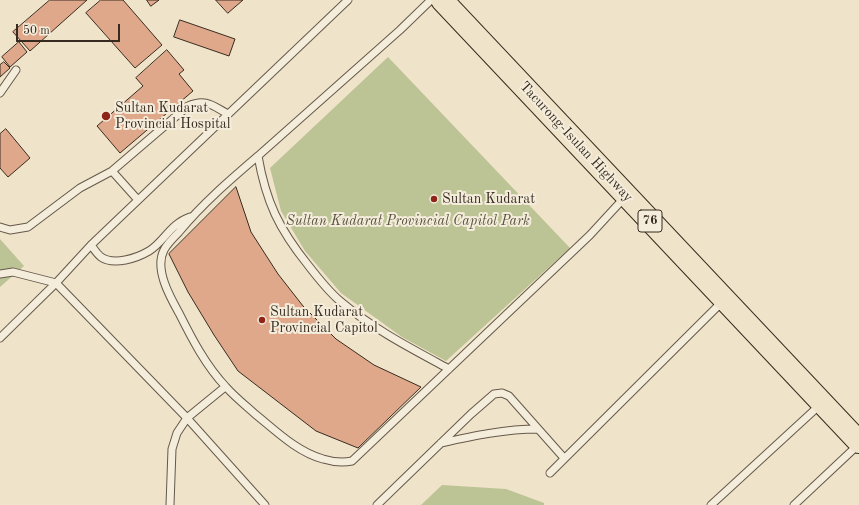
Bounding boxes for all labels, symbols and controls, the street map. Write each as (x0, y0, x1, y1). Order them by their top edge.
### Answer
scale bar (18, 16, 122, 42)
text: 50 m (23, 25, 50, 37)
street label: Tacurong-Isulan Highway (516, 78, 636, 206)
place label: Sultan Kudarat Provincial Hospital (115, 100, 231, 132)
marker: Sultan Kudarat Provincial Hospital (100, 110, 112, 122)
place label: Sultan Kudarat (442, 191, 535, 207)
marker: Sultan Kudarat (429, 194, 439, 204)
road number: 76 (638, 210, 662, 232)
park label: Sultan Kudarat Provincial Capitol Park (286, 213, 530, 229)
place label: Sultan Kudarat Provincial Capitol (270, 304, 378, 336)
marker: Sultan Kudarat Provincial Capitol (257, 315, 267, 325)

